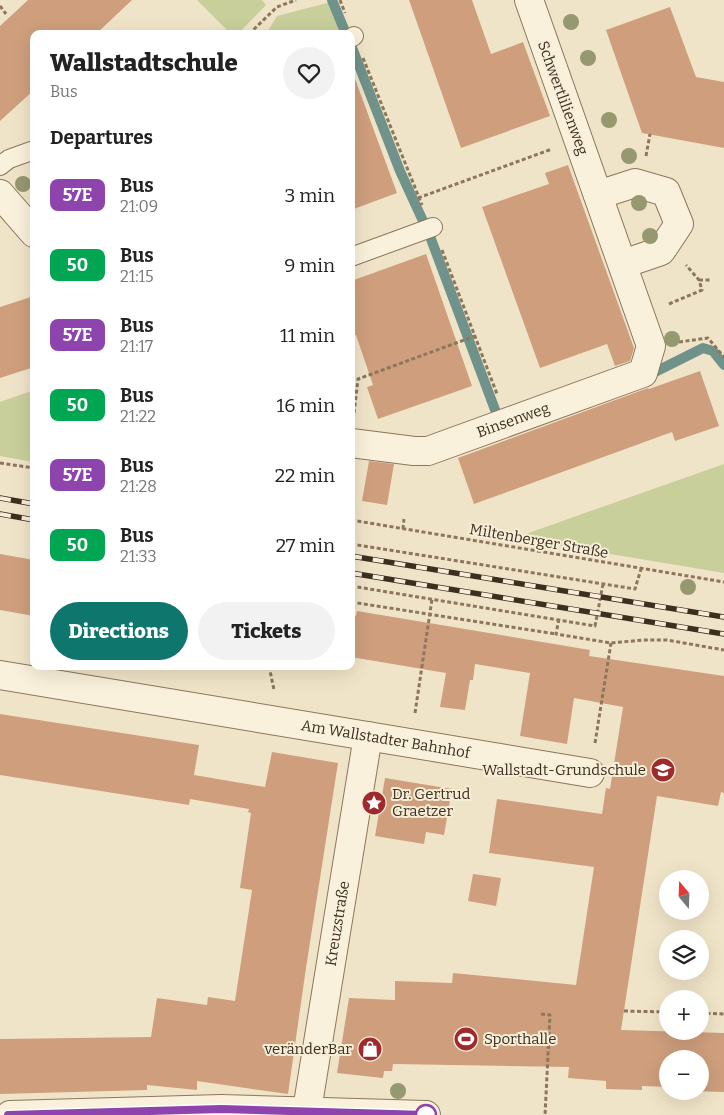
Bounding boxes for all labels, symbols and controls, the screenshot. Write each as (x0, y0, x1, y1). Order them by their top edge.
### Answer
street label: Schwertlilienweg (534, 38, 592, 158)
button: heart (283, 47, 335, 99)
text: Wallstadtschule (50, 49, 238, 77)
text: Bus (50, 82, 78, 101)
text: Departures (50, 126, 153, 149)
text: Bus (120, 174, 154, 197)
text: 57E (62, 184, 93, 206)
text: 3 min (285, 184, 335, 207)
text: 21:09 (120, 197, 158, 216)
text: Bus (120, 244, 154, 267)
text: 50 (67, 254, 88, 276)
text: 9 min (284, 254, 335, 277)
text: 21:15 (120, 267, 154, 286)
text: Bus (120, 314, 154, 337)
text: 57E (62, 324, 93, 346)
text: 11 min (280, 324, 335, 347)
text: 21:17 (120, 337, 153, 356)
text: Bus (120, 384, 154, 407)
text: 50 (67, 394, 88, 416)
text: 16 min (277, 394, 335, 417)
street label: Binsenweg (474, 399, 552, 442)
text: 21:22 (120, 407, 156, 426)
text: Bus (120, 454, 154, 477)
text: 57E (62, 464, 93, 486)
text: 22 min (275, 464, 335, 487)
text: 21:28 (120, 477, 157, 496)
street label: Miltenberger Straße (468, 520, 610, 562)
text: Bus (120, 524, 154, 547)
text: 50 (67, 534, 88, 556)
text: 27 min (276, 534, 335, 557)
text: 21:33 (120, 547, 157, 566)
button: Directions (50, 602, 188, 660)
button: Tickets (198, 602, 335, 660)
street label: Am Wallstadter Bahnhof (300, 716, 473, 762)
school or university icon: Wallstadt-Grundschule (650, 757, 676, 783)
place label: Wallstadt-Grundschule (482, 761, 646, 779)
place label: Dr. Gertrud Graetzer (392, 785, 470, 820)
place icon: Dr. Gertrud Graetzer (361, 790, 387, 816)
north arrow (659, 870, 709, 920)
map controls (659, 870, 709, 1100)
street label: Kreuzstraße (322, 880, 353, 967)
button: layers (659, 930, 709, 980)
button: + (659, 990, 709, 1040)
sports icon: Sporthalle (453, 1026, 479, 1052)
place label: Sporthalle (484, 1030, 556, 1048)
shop icon: veränderBar (357, 1036, 383, 1062)
place label: veränderBar (263, 1040, 352, 1058)
button: − (659, 1050, 709, 1100)
unlabelled marker (415, 1104, 437, 1115)

